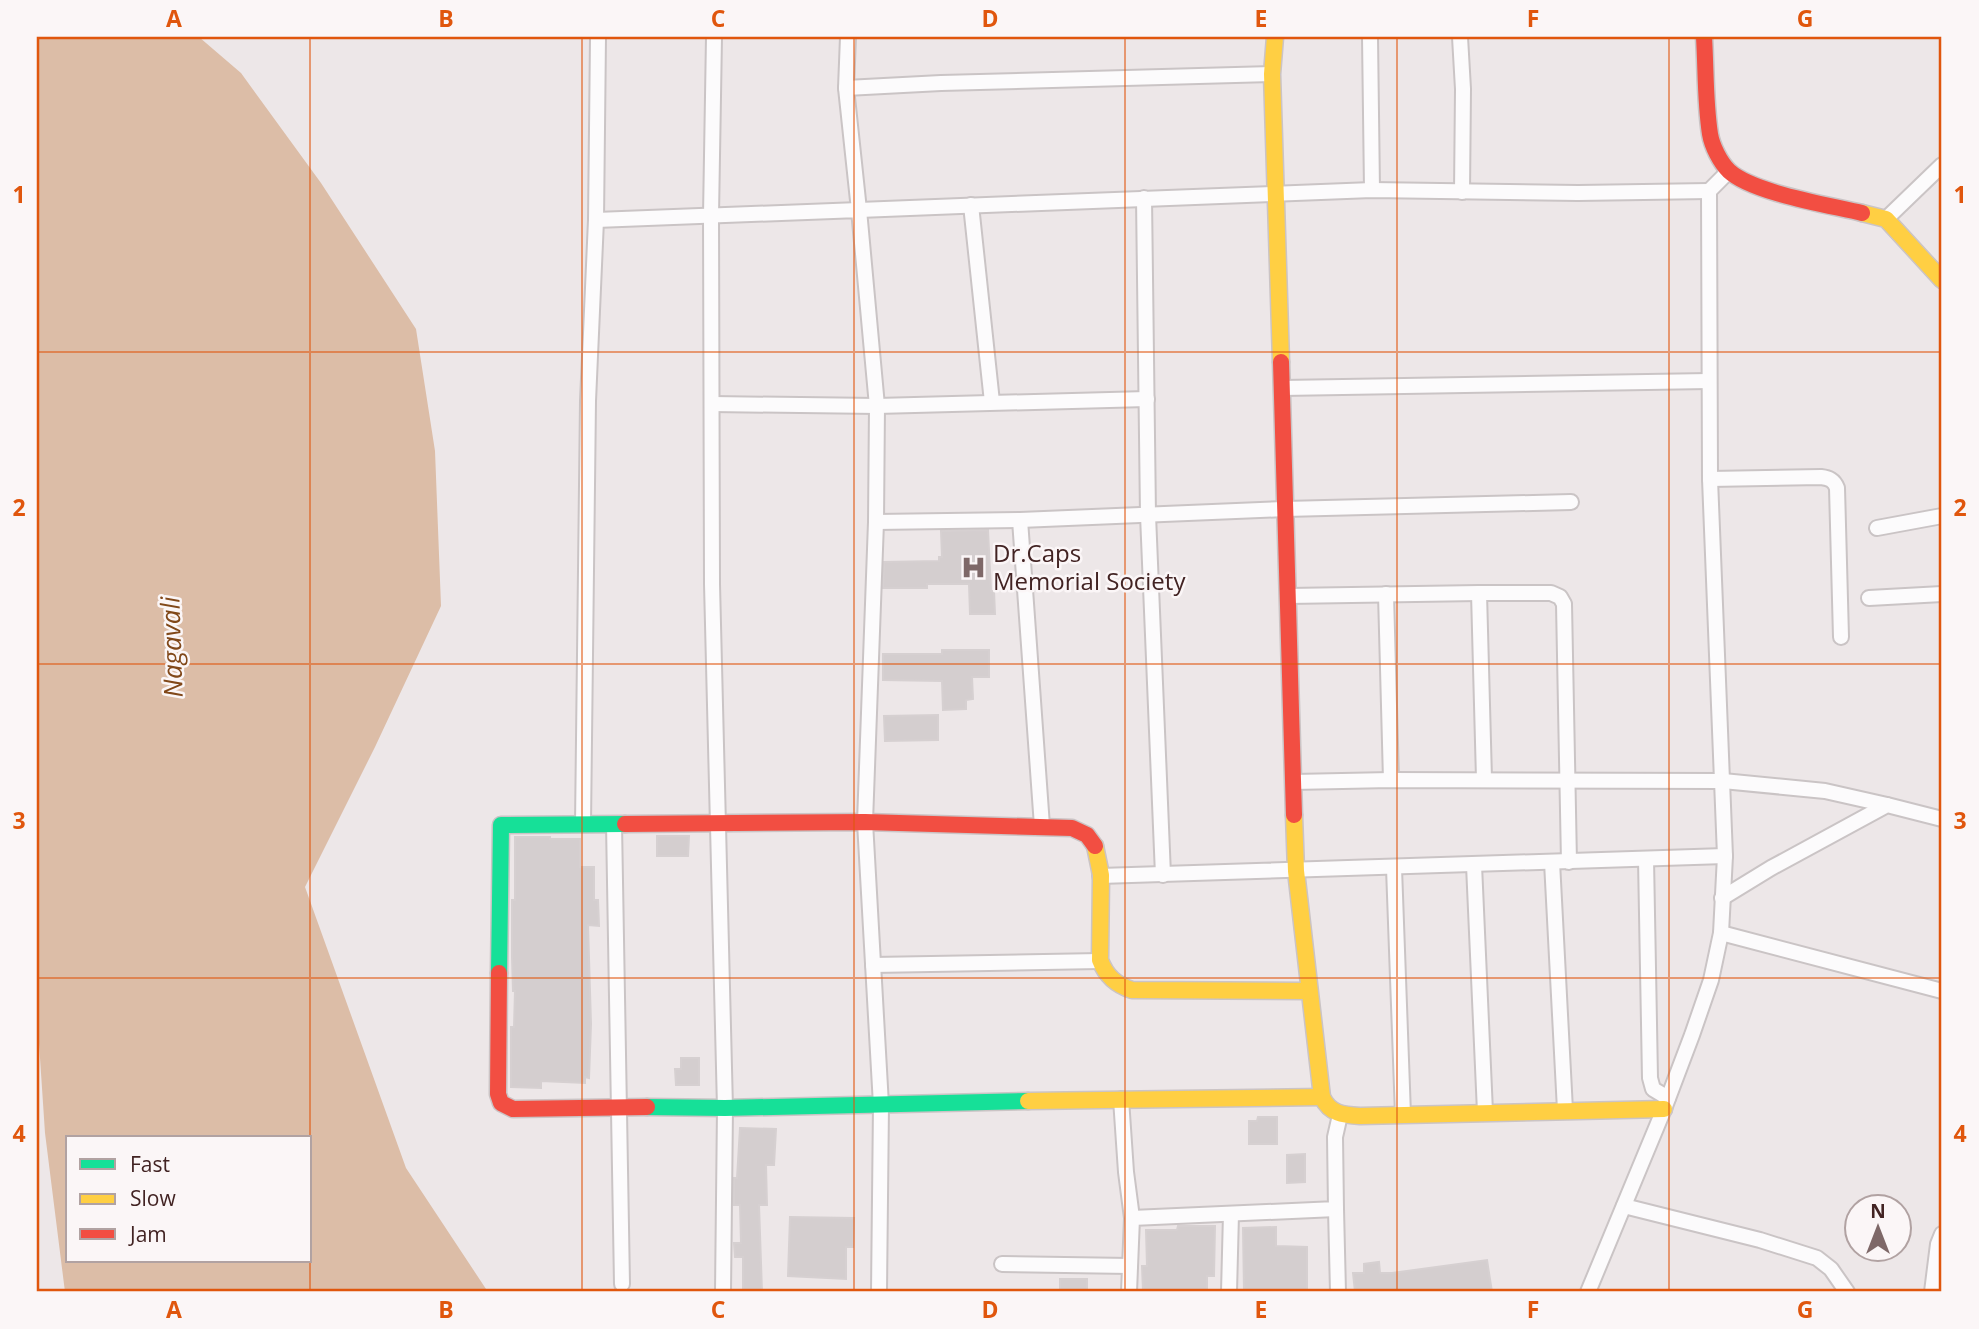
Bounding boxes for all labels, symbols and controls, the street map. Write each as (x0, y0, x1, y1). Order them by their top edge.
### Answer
text: A (166, 2, 182, 34)
text: B (438, 2, 454, 34)
text: C (711, 2, 725, 34)
text: D (981, 2, 999, 34)
text: E (1255, 2, 1267, 34)
text: F (1527, 2, 1539, 34)
text: G (1797, 2, 1813, 34)
text: 1 (12, 178, 26, 210)
text: 1 (1953, 178, 1967, 210)
text: 2 (12, 491, 26, 523)
text: 2 (1953, 491, 1967, 523)
place label: Dr.Caps Memorial Society (993, 536, 1186, 597)
hospital icon: Dr.Caps Memorial Society (959, 554, 987, 582)
water label: Nagavali (151, 596, 191, 698)
text: 3 (12, 804, 26, 836)
text: 3 (1953, 804, 1967, 836)
text: 4 (12, 1117, 26, 1149)
text: 4 (1953, 1117, 1967, 1149)
legend (66, 1136, 312, 1262)
text: Fast (130, 1150, 170, 1178)
text: Slow (130, 1184, 176, 1212)
north arrow (1842, 1192, 1912, 1262)
text: N (1870, 1198, 1886, 1224)
text: Jam (128, 1220, 167, 1248)
text: A (166, 1293, 182, 1325)
text: B (438, 1293, 454, 1325)
text: C (711, 1293, 725, 1325)
text: D (981, 1293, 999, 1325)
text: E (1255, 1293, 1267, 1325)
text: F (1527, 1293, 1539, 1325)
text: G (1797, 1293, 1813, 1325)

